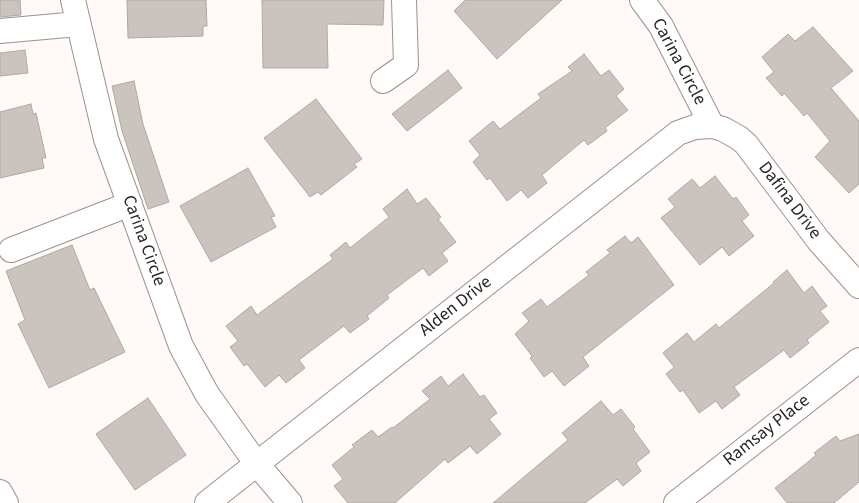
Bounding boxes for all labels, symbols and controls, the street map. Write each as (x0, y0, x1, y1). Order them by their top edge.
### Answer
street label: Carina Circle (646, 15, 710, 109)
street label: Dafina Drive (753, 158, 825, 244)
street label: Carina Circle (117, 193, 169, 289)
street label: Alden Drive (416, 272, 496, 342)
street label: Ramsay Place (720, 391, 814, 471)

